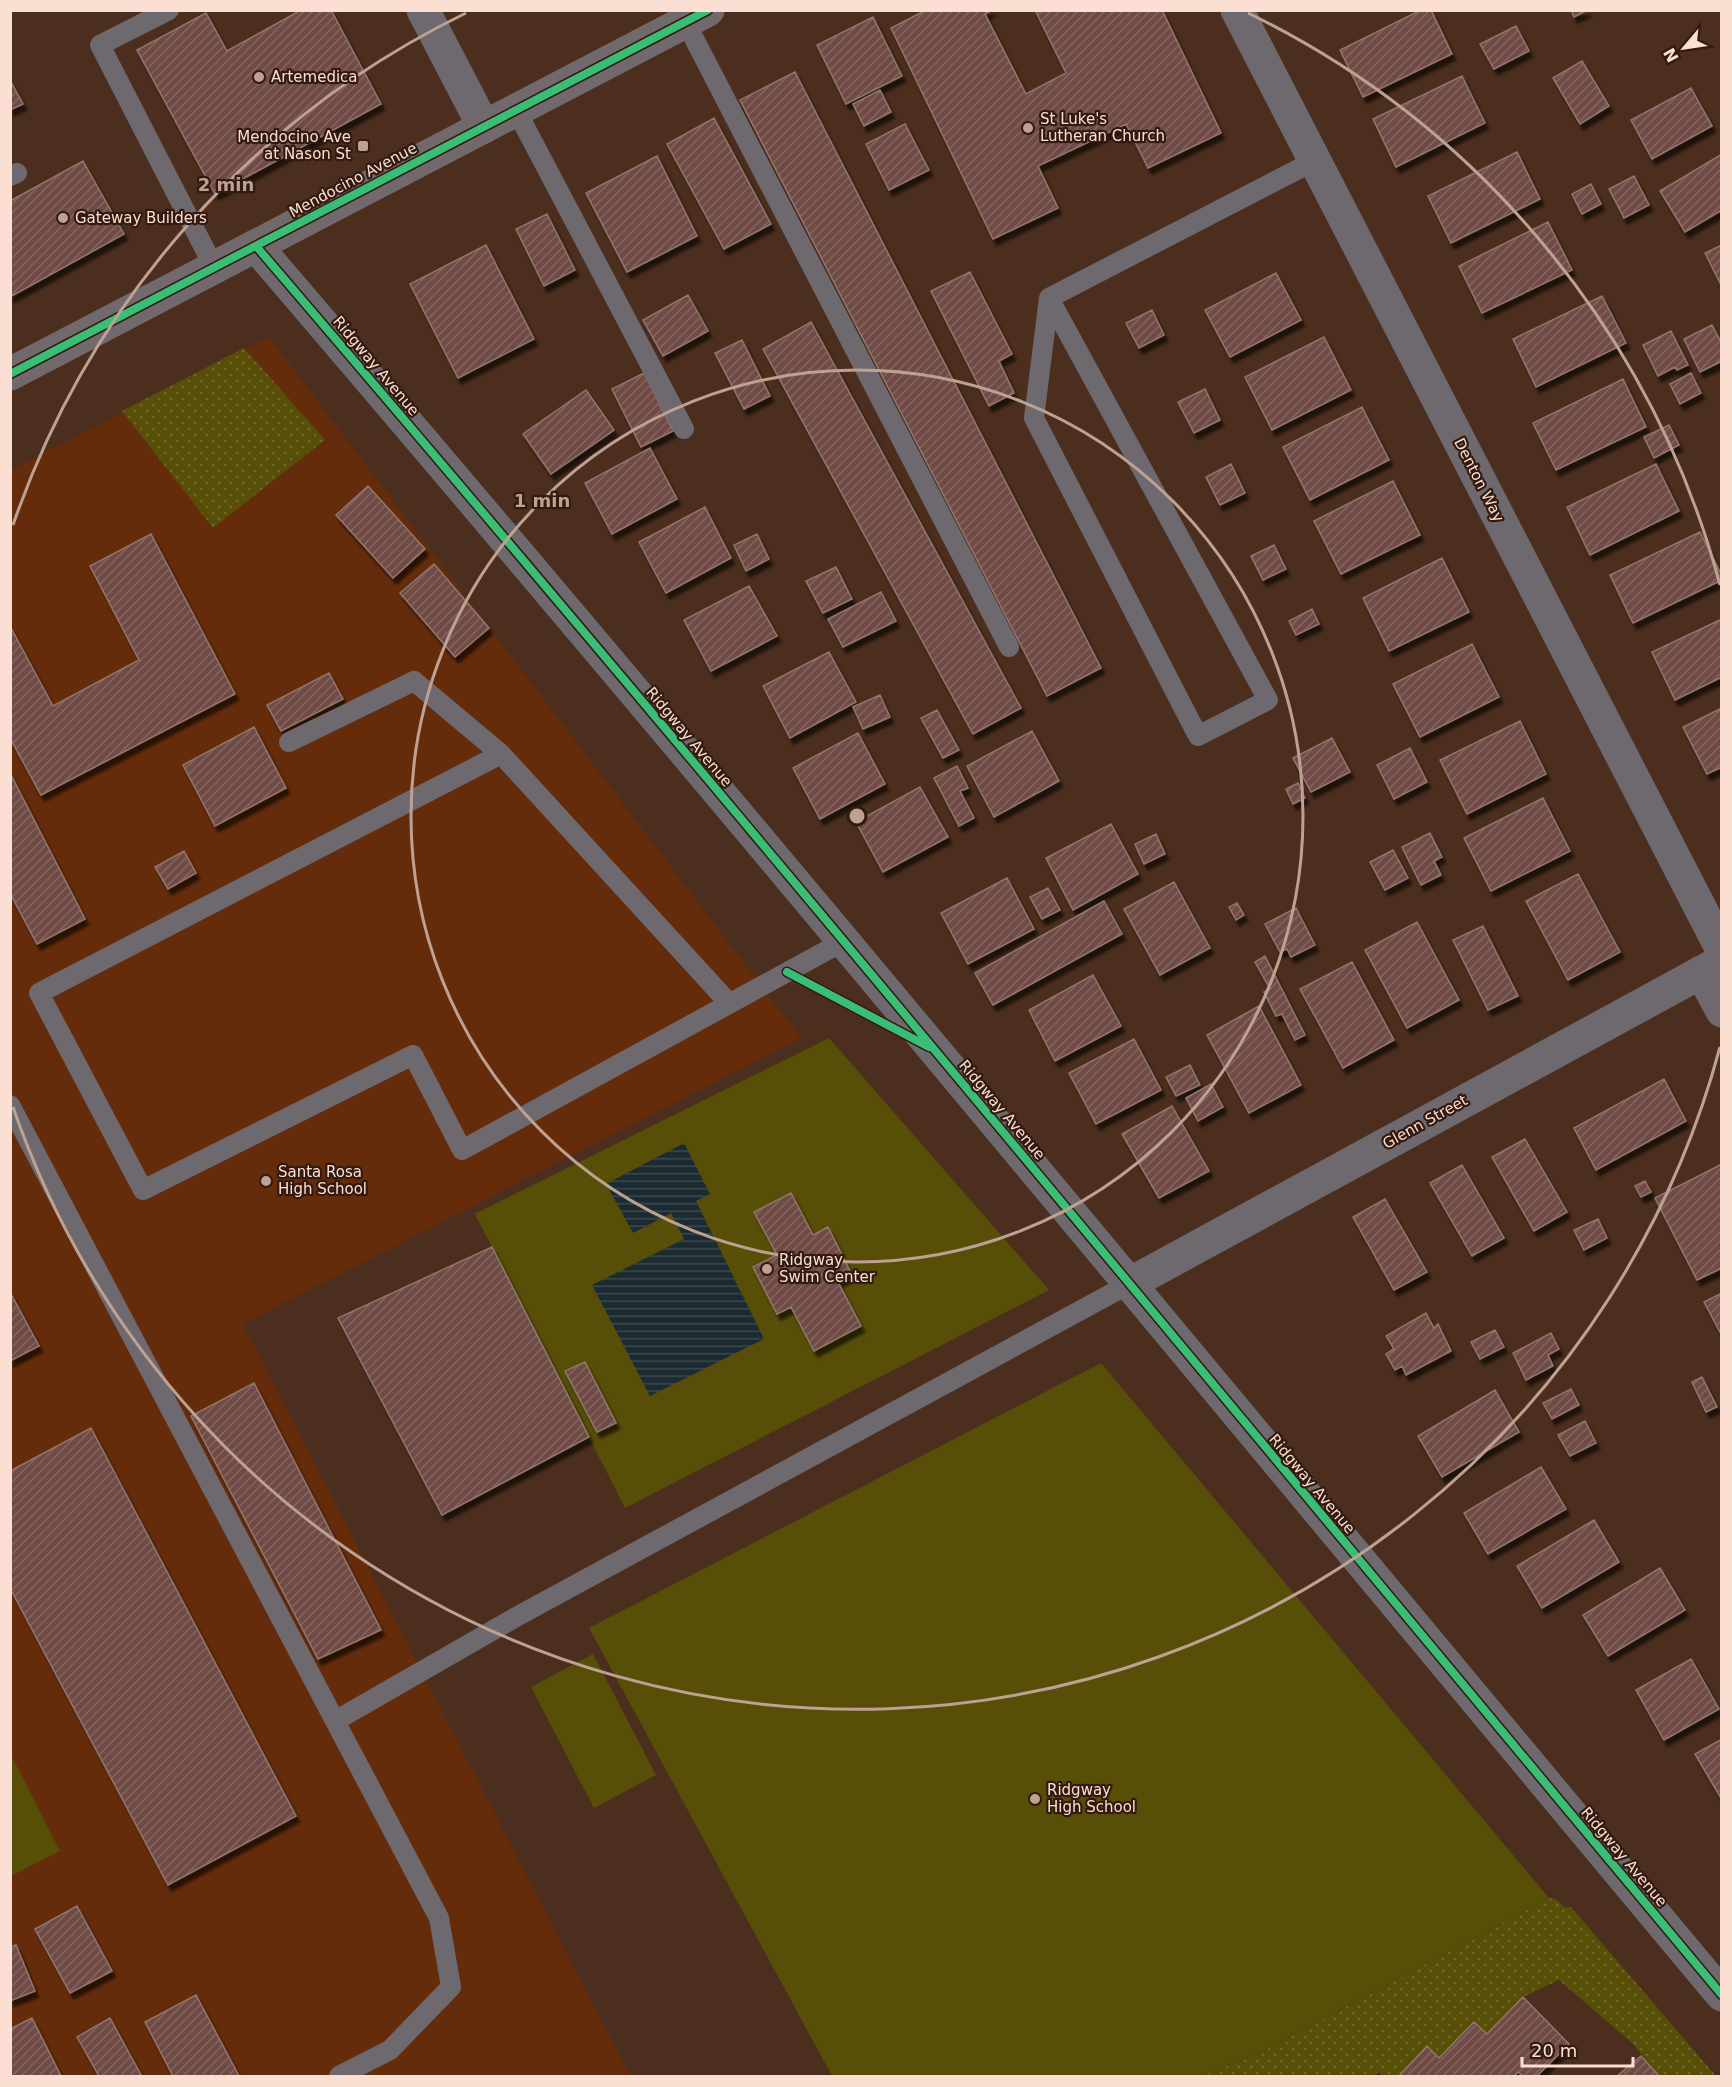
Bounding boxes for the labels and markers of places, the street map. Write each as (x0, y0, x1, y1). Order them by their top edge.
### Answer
place label: Artemedica (271, 68, 358, 86)
marker: Artemedica (252, 70, 266, 84)
place label: St Luke's Lutheran Church (1040, 110, 1165, 145)
marker: St Luke's Lutheran Church (1021, 121, 1035, 135)
place label: Mendocino Ave at Nason St (237, 128, 351, 163)
marker: Mendocino Ave at Nason St (356, 139, 370, 153)
place label: Gateway Builders (75, 209, 207, 227)
marker: Gateway Builders (56, 211, 70, 225)
centre of rings (847, 806, 867, 826)
place label: Santa Rosa High School (278, 1163, 367, 1198)
marker: Santa Rosa High School (259, 1174, 273, 1188)
place label: Ridgway Swim Center (779, 1251, 876, 1286)
marker: Ridgway Swim Center (760, 1262, 774, 1276)
place label: Ridgway High School (1047, 1781, 1136, 1816)
marker: Ridgway High School (1028, 1792, 1042, 1806)

